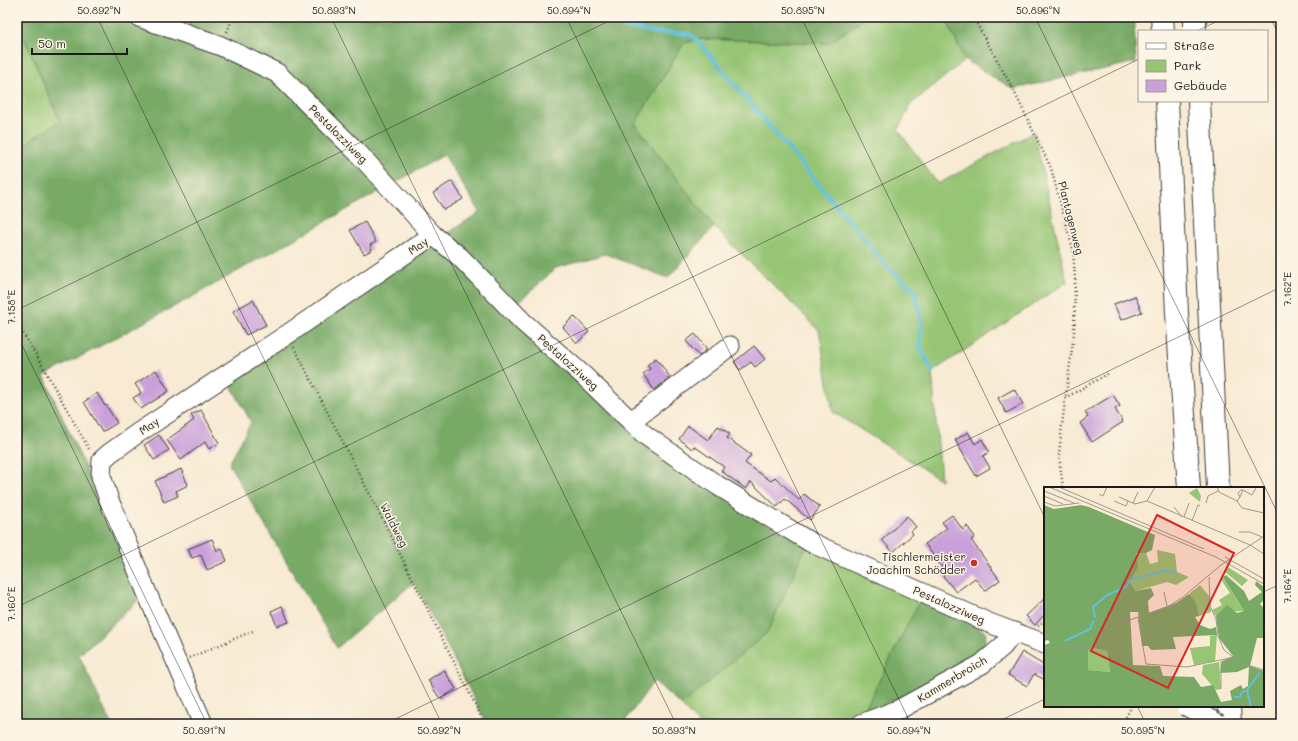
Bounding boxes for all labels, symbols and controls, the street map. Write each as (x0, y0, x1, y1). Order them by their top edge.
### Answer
text: 50.892°N (77, 3, 121, 17)
text: 50.893°N (312, 3, 356, 17)
text: 50.894°N (547, 3, 591, 17)
text: 50.895°N (781, 3, 825, 17)
text: 50.896°N (1016, 3, 1060, 17)
scale bar (32, 30, 127, 56)
legend (1138, 30, 1268, 102)
text: 50 m (38, 35, 66, 51)
text: Straße (1174, 37, 1215, 53)
text: Park (1174, 57, 1201, 73)
text: Gebäude (1174, 77, 1227, 93)
street label: Pestalozziweg (306, 101, 371, 166)
street label: Plantagenweg (1055, 180, 1088, 256)
street label: May (405, 233, 431, 258)
text: 7.162°E (1280, 272, 1294, 306)
text: 7.158°E (4, 290, 18, 324)
street label: Pestalozziweg (535, 330, 602, 393)
street label: May (136, 413, 162, 438)
inset map (1044, 487, 1264, 707)
street label: Waldweg (377, 500, 412, 550)
place label: Tischlermeister Joachim Schödder (867, 549, 966, 577)
marker: Tischlermeister Joachim Schödder (969, 558, 979, 568)
text: 7.164°E (1280, 568, 1294, 603)
street label: Pestalozziweg (911, 582, 988, 627)
text: 7.160°E (4, 586, 18, 621)
street label: Kammerbroich (914, 652, 989, 705)
text: 50.891°N (183, 723, 225, 737)
text: 50.892°N (417, 723, 461, 737)
text: 50.893°N (652, 723, 696, 737)
text: 50.894°N (887, 723, 931, 737)
text: 50.895°N (1121, 723, 1165, 737)

